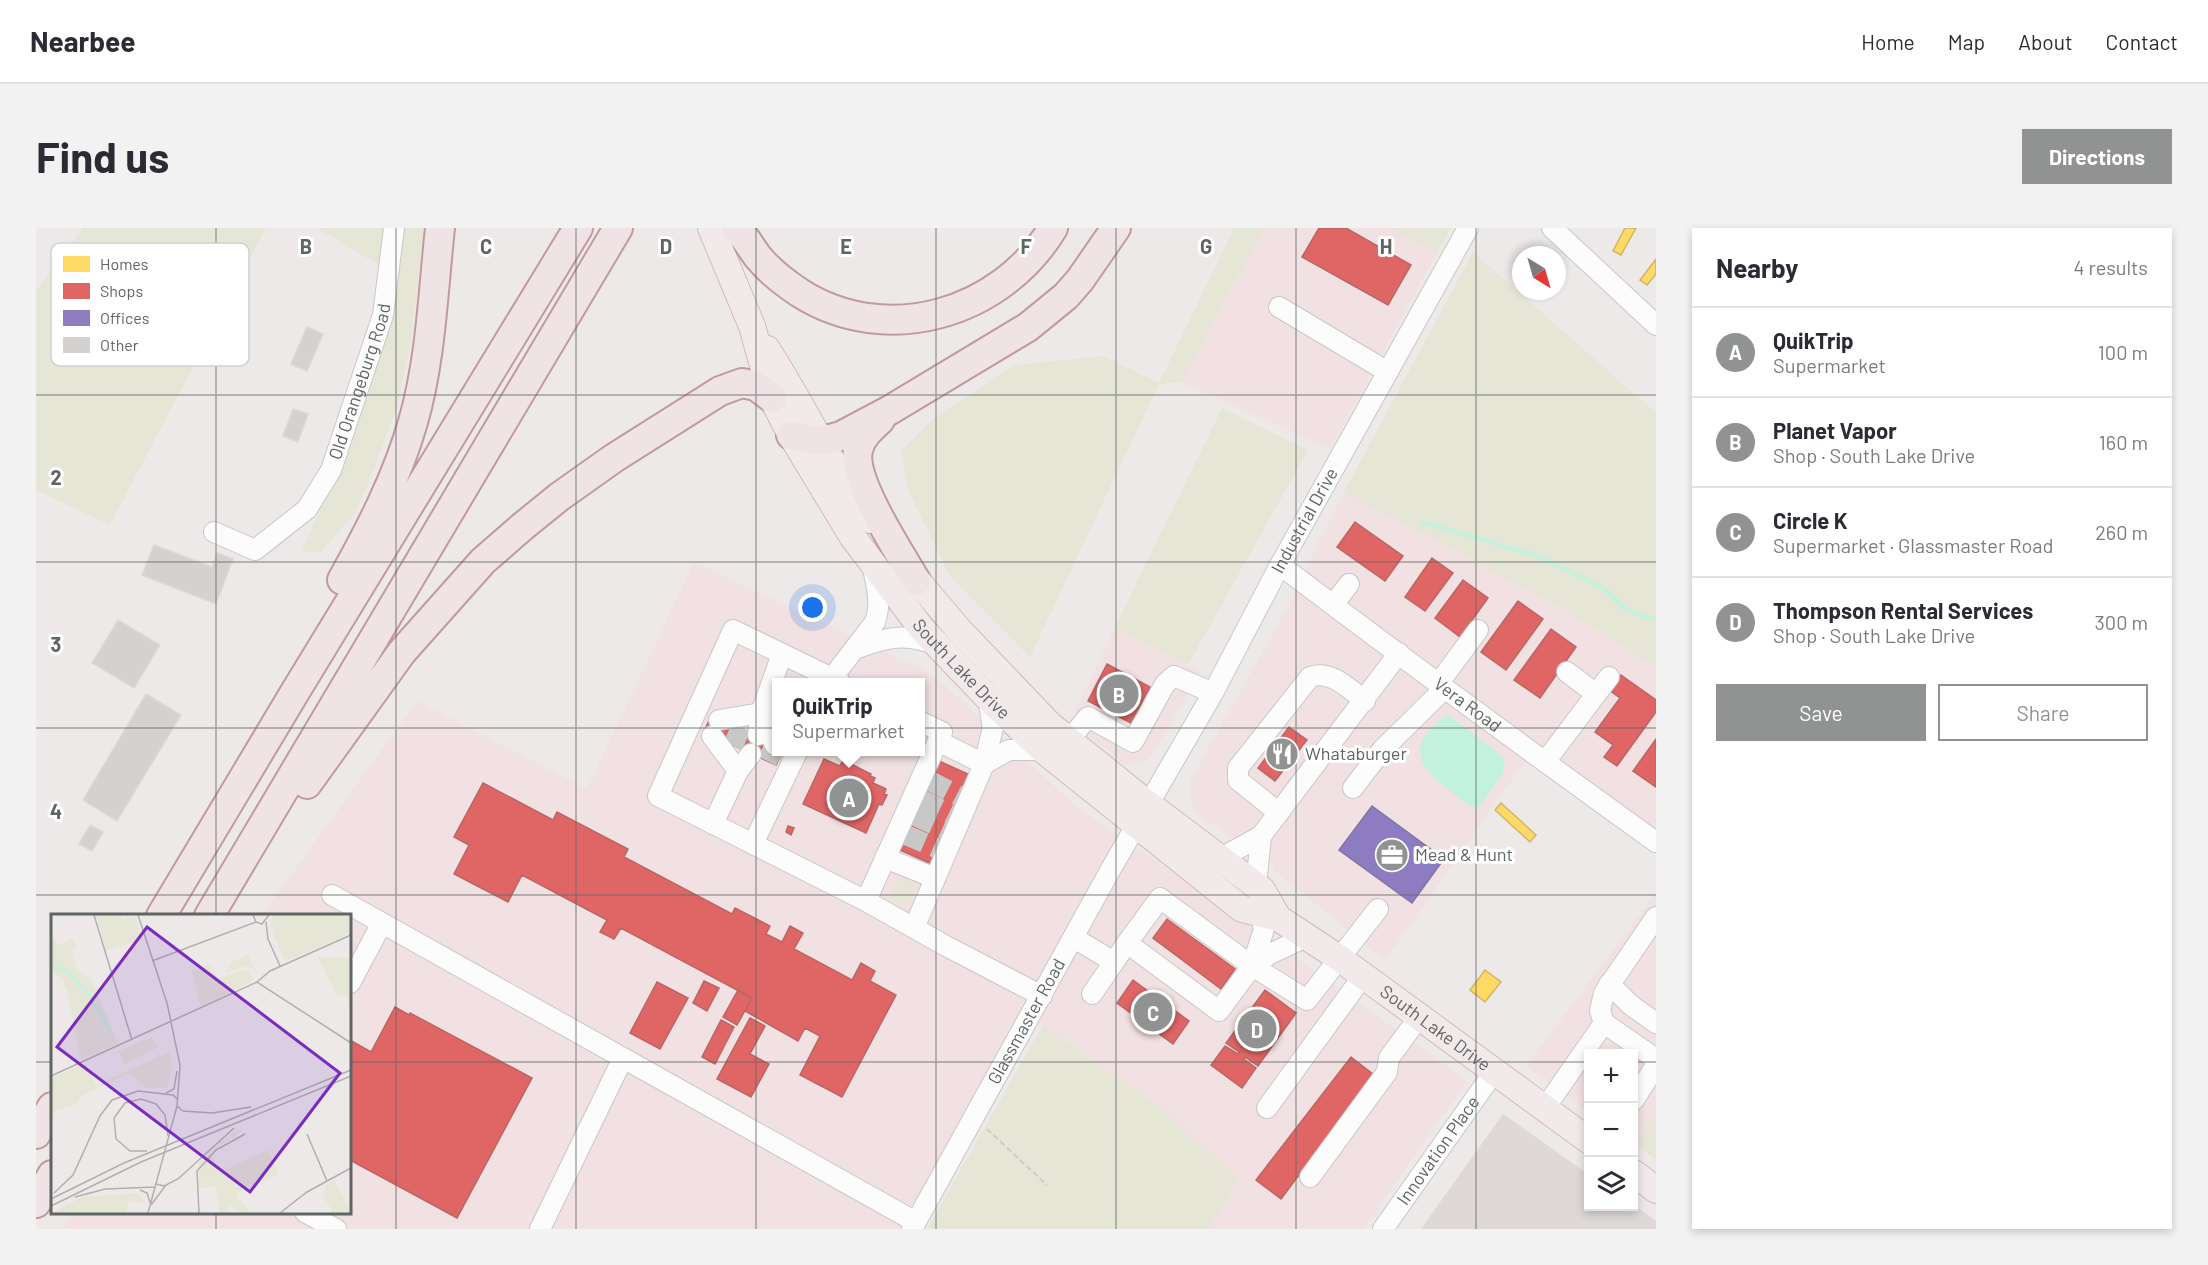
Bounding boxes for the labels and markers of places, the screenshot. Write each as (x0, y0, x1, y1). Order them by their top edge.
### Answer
pin: B (1100, 672, 1138, 716)
restaurant icon: Whataburger (1264, 736, 1300, 772)
place label: Whataburger (1305, 742, 1407, 764)
pin: A (830, 776, 868, 820)
office icon: Mead & Hunt (1374, 837, 1410, 873)
place label: Mead & Hunt (1415, 843, 1513, 865)
pin: C (1134, 990, 1172, 1034)
pin: D (1238, 1006, 1276, 1052)

